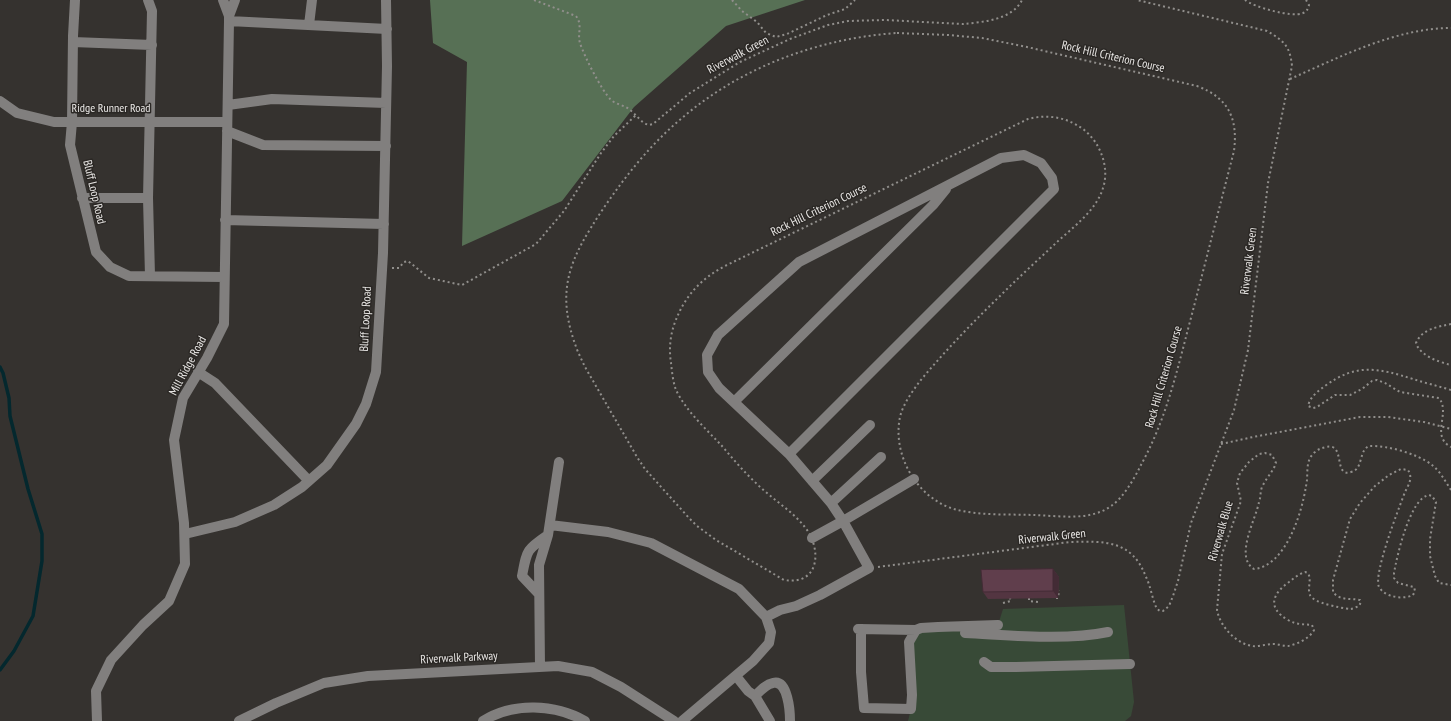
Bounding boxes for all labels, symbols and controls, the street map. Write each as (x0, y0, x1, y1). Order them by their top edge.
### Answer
street label: Riverwalk Green (705, 33, 771, 77)
street label: Rock Hill Criterion Course (1060, 38, 1166, 76)
street label: Ridge Runner Road (71, 102, 151, 116)
street label: Bluff Loop Road (80, 159, 108, 225)
street label: Rock Hill Criterion Course (769, 180, 869, 240)
street label: Riverwalk Green (1238, 227, 1260, 295)
street label: Bluff Loop Road (357, 286, 375, 352)
street label: Rock Hill Criterion Course (1143, 324, 1185, 430)
street label: Mill Ridge Road (166, 334, 210, 398)
street label: Riverwalk Blue (1206, 499, 1236, 563)
street label: Riverwalk Green (1018, 526, 1086, 548)
street label: Riverwalk Parkway (420, 649, 498, 667)

